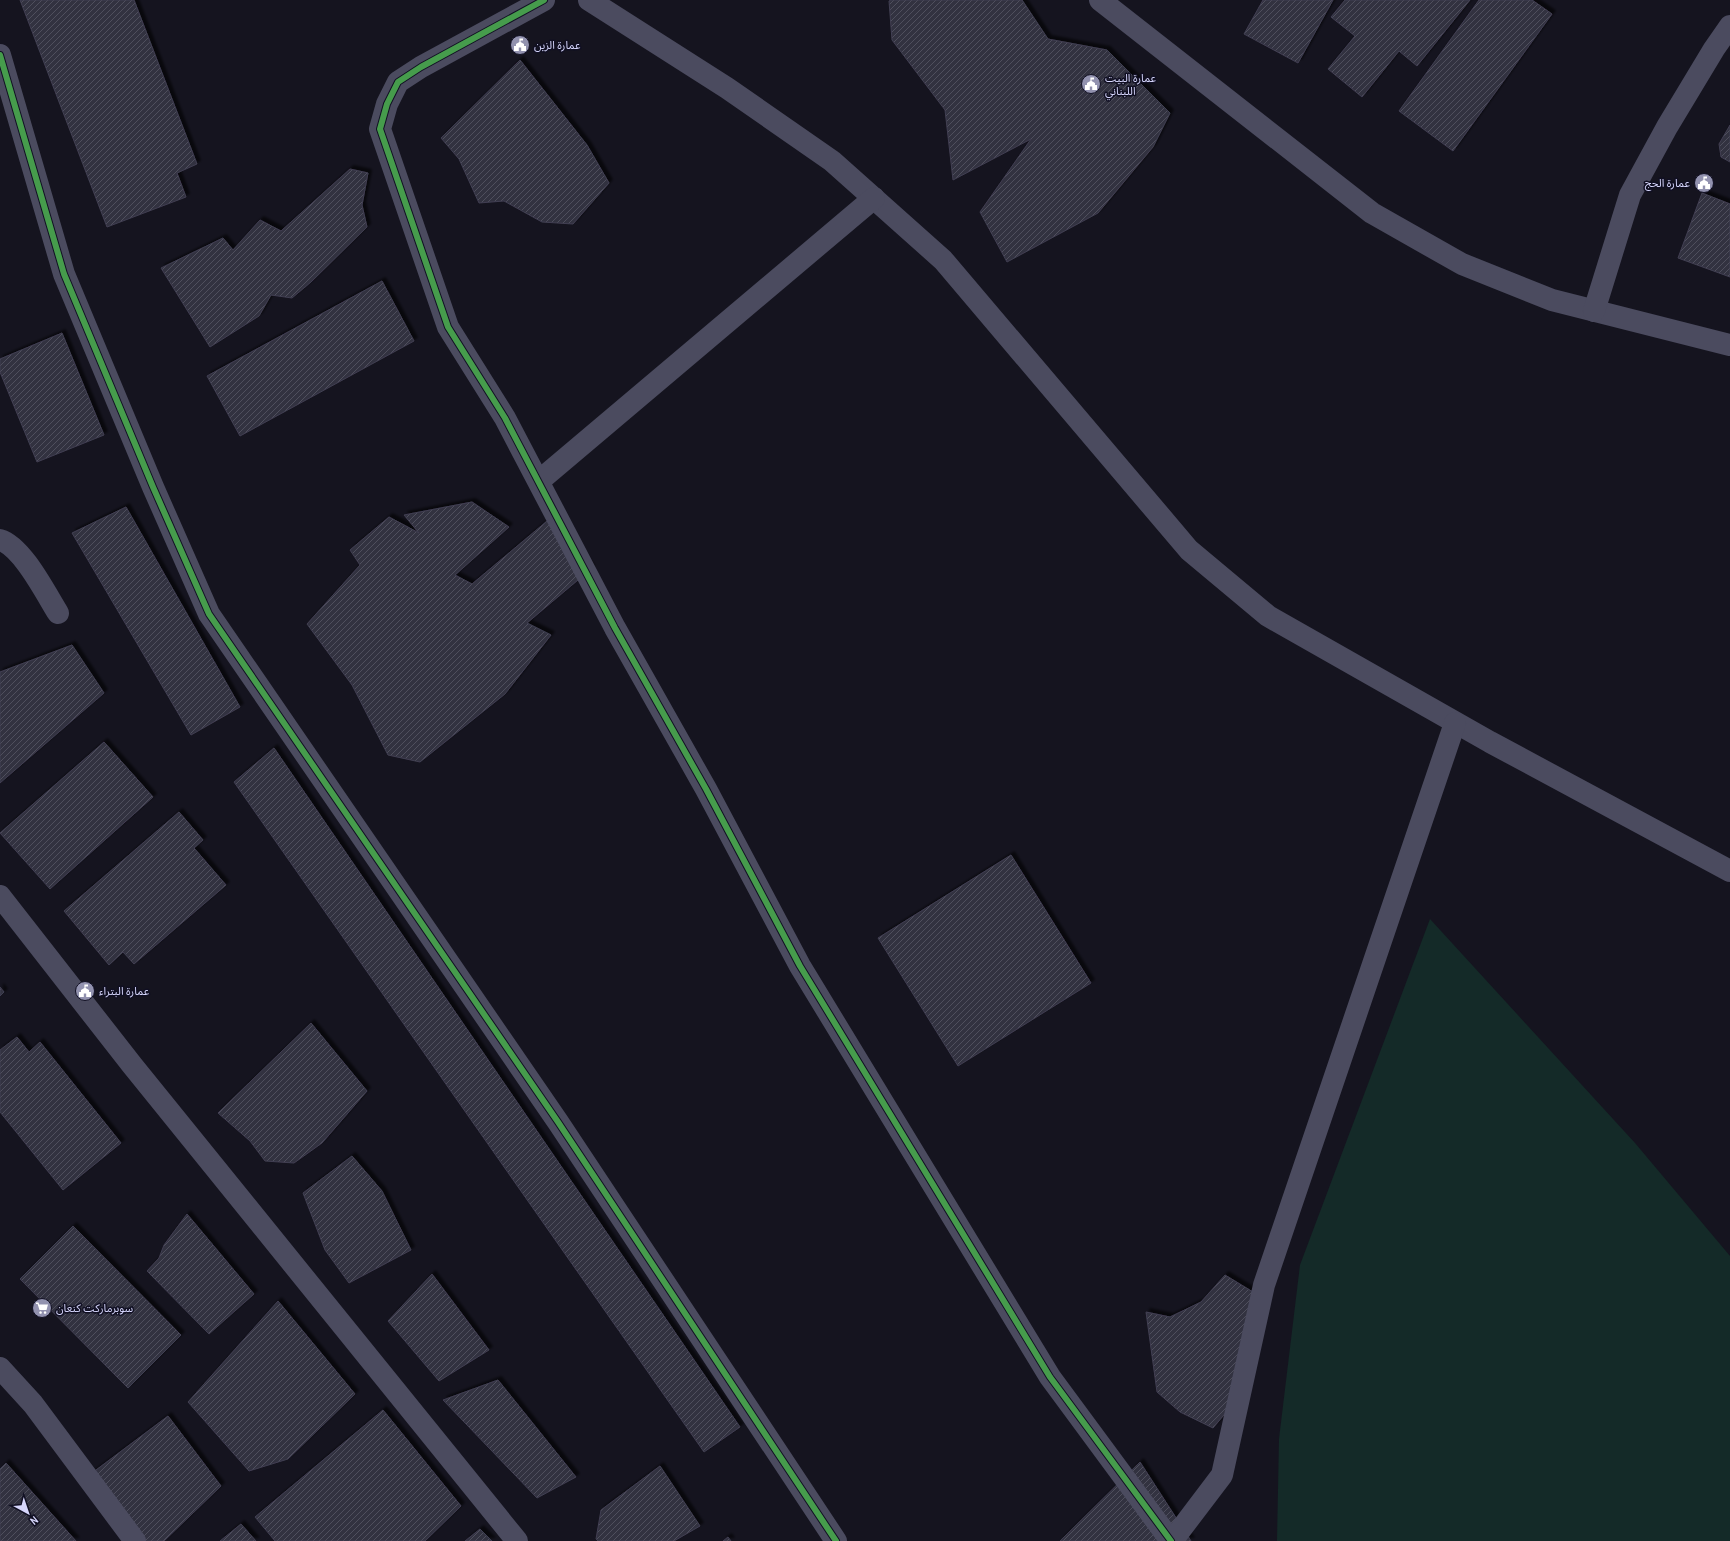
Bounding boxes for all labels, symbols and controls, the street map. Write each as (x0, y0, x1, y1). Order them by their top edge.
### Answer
public building icon: عمارة الزين (509, 34, 531, 56)
place label: عمارة الزين (534, 38, 581, 52)
place label: عمارة البيت اللبناني (1105, 71, 1156, 101)
public building icon: عمارة البيت اللبناني (1080, 73, 1102, 95)
public building icon: عمارة الحج (1693, 172, 1715, 194)
place label: عمارة الحج (1645, 176, 1690, 191)
public building icon: عمارة البتراء (74, 980, 96, 1002)
place label: عمارة البتراء (99, 984, 150, 998)
supermarket icon: سوبرماركت كنعان (31, 1297, 53, 1319)
place label: سوبرماركت كنعان (56, 1301, 133, 1315)
north arrow (8, 1493, 48, 1533)
text: N (27, 1513, 41, 1528)

